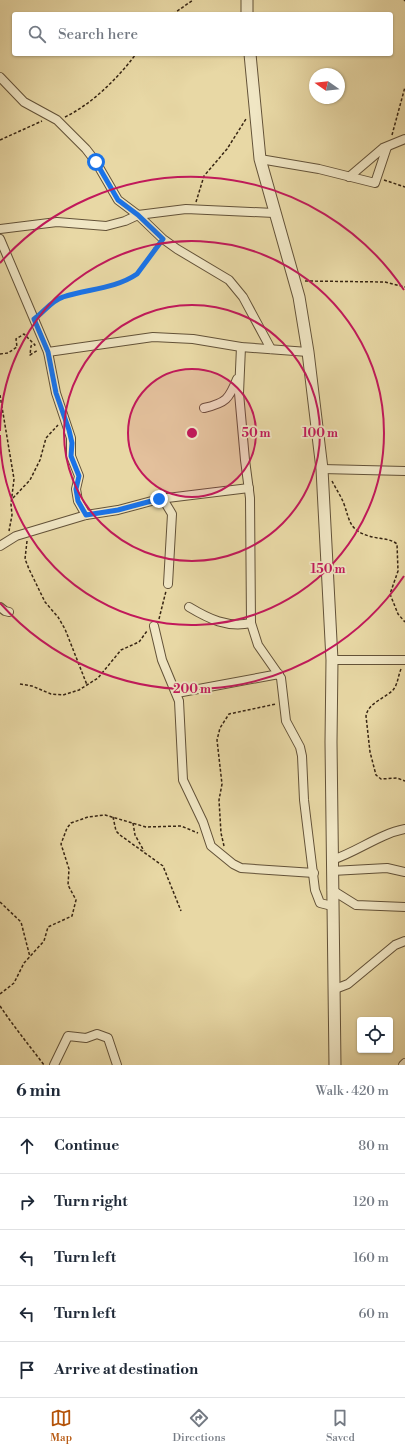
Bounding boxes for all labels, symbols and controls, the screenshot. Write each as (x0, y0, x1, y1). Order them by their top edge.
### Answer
search box (12, 12, 393, 56)
icon: search (26, 23, 48, 45)
text: Search here (58, 25, 138, 44)
north arrow (309, 68, 345, 104)
route start (87, 153, 105, 171)
centre of rings (185, 426, 199, 440)
text: 50 m (241, 426, 271, 441)
text: 100 m (302, 426, 338, 441)
route end (150, 490, 168, 508)
text: 150 m (311, 562, 345, 577)
text: 200 m (173, 682, 211, 697)
map controls (357, 1017, 393, 1053)
button: locate (357, 1017, 393, 1053)
text: 6 min (16, 1080, 61, 1102)
text: Walk · 420 m (315, 1083, 389, 1099)
icon: ahead (16, 1135, 38, 1157)
text: Continue (54, 1136, 119, 1155)
text: 80 m (358, 1138, 389, 1154)
icon: right (16, 1191, 38, 1213)
text: Turn right (54, 1192, 128, 1211)
text: 120 m (353, 1194, 389, 1210)
icon: left (16, 1247, 38, 1269)
text: Turn left (54, 1248, 116, 1267)
text: 160 m (353, 1250, 389, 1266)
icon: left (16, 1303, 38, 1325)
text: Turn left (54, 1304, 116, 1323)
text: 60 m (358, 1306, 389, 1322)
icon: arrive (16, 1359, 38, 1381)
text: Arrive at destination (54, 1360, 198, 1379)
tab: Map (50, 1407, 72, 1445)
tab: Directions (173, 1407, 226, 1445)
tab: Saved (326, 1407, 355, 1445)

